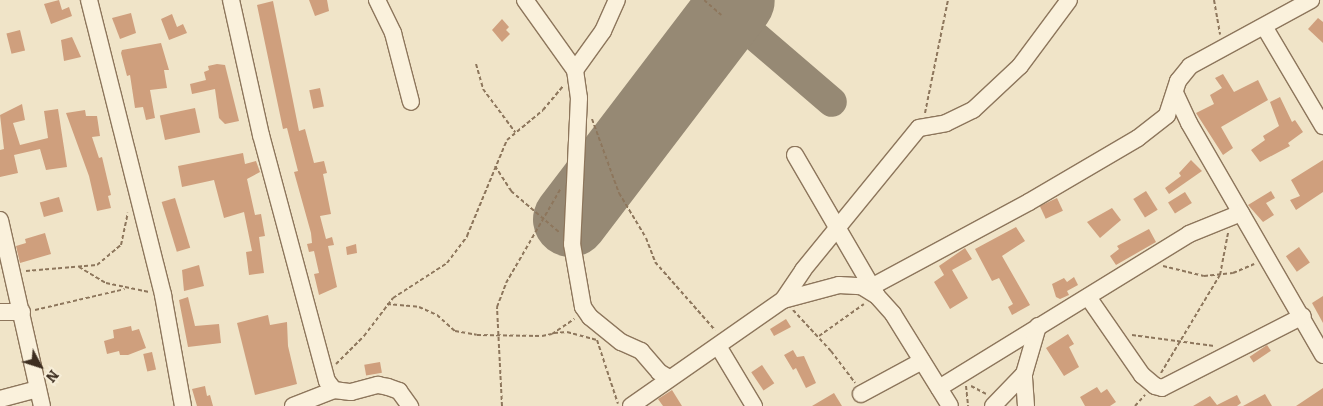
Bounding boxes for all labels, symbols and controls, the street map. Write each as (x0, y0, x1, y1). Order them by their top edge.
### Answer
north arrow (15, 341, 65, 391)
text: N (42, 366, 62, 386)

